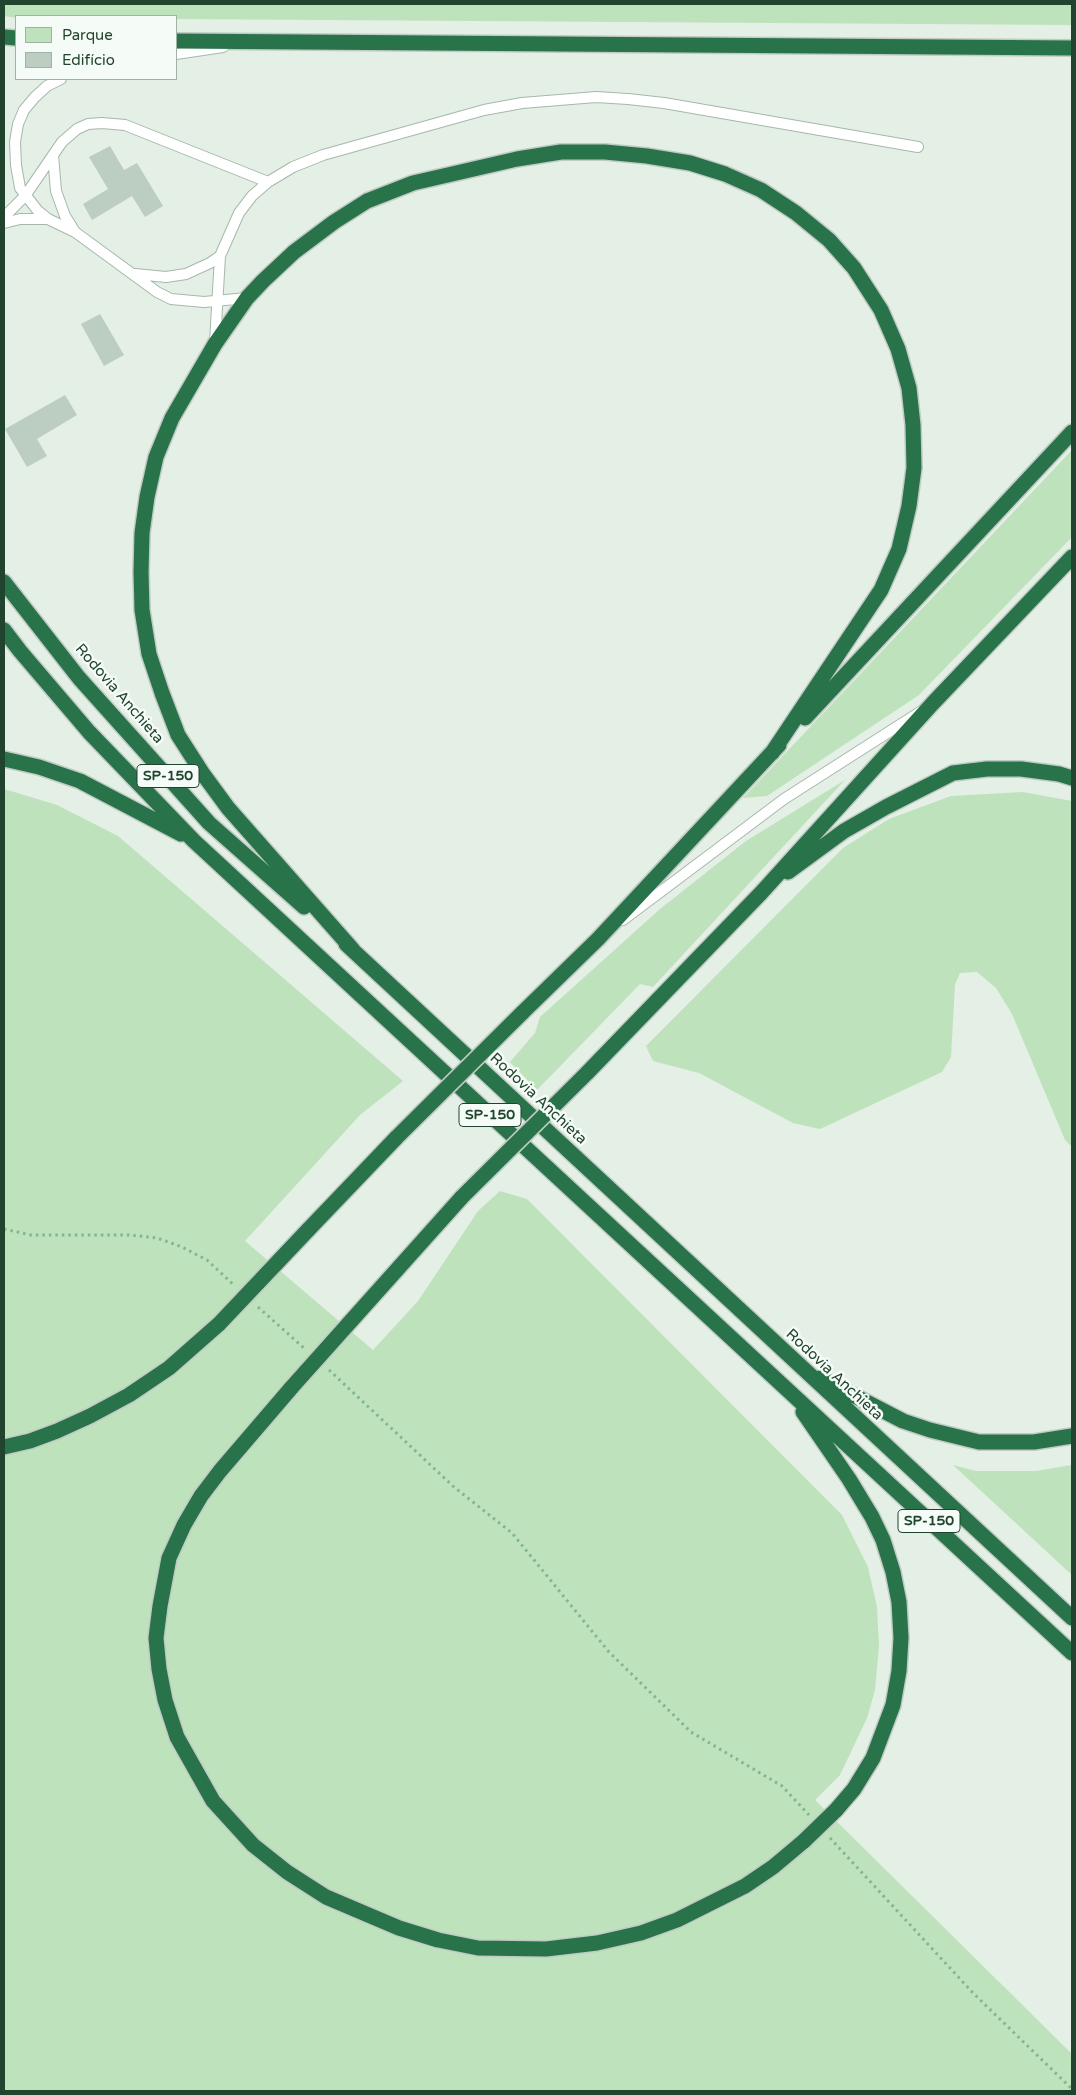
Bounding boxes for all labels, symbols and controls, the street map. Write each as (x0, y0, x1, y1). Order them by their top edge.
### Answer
legend (15, 15, 178, 80)
text: Parque (62, 26, 113, 44)
text: Edifício (62, 51, 115, 69)
street label: Rodovia Anchieta (71, 641, 167, 747)
road number: SP-150 (137, 764, 199, 788)
street label: Rodovia Anchieta (486, 1049, 590, 1149)
road number: SP-150 (459, 1104, 521, 1126)
street label: Rodovia Anchieta (782, 1325, 886, 1425)
road number: SP-150 (898, 1510, 960, 1532)

